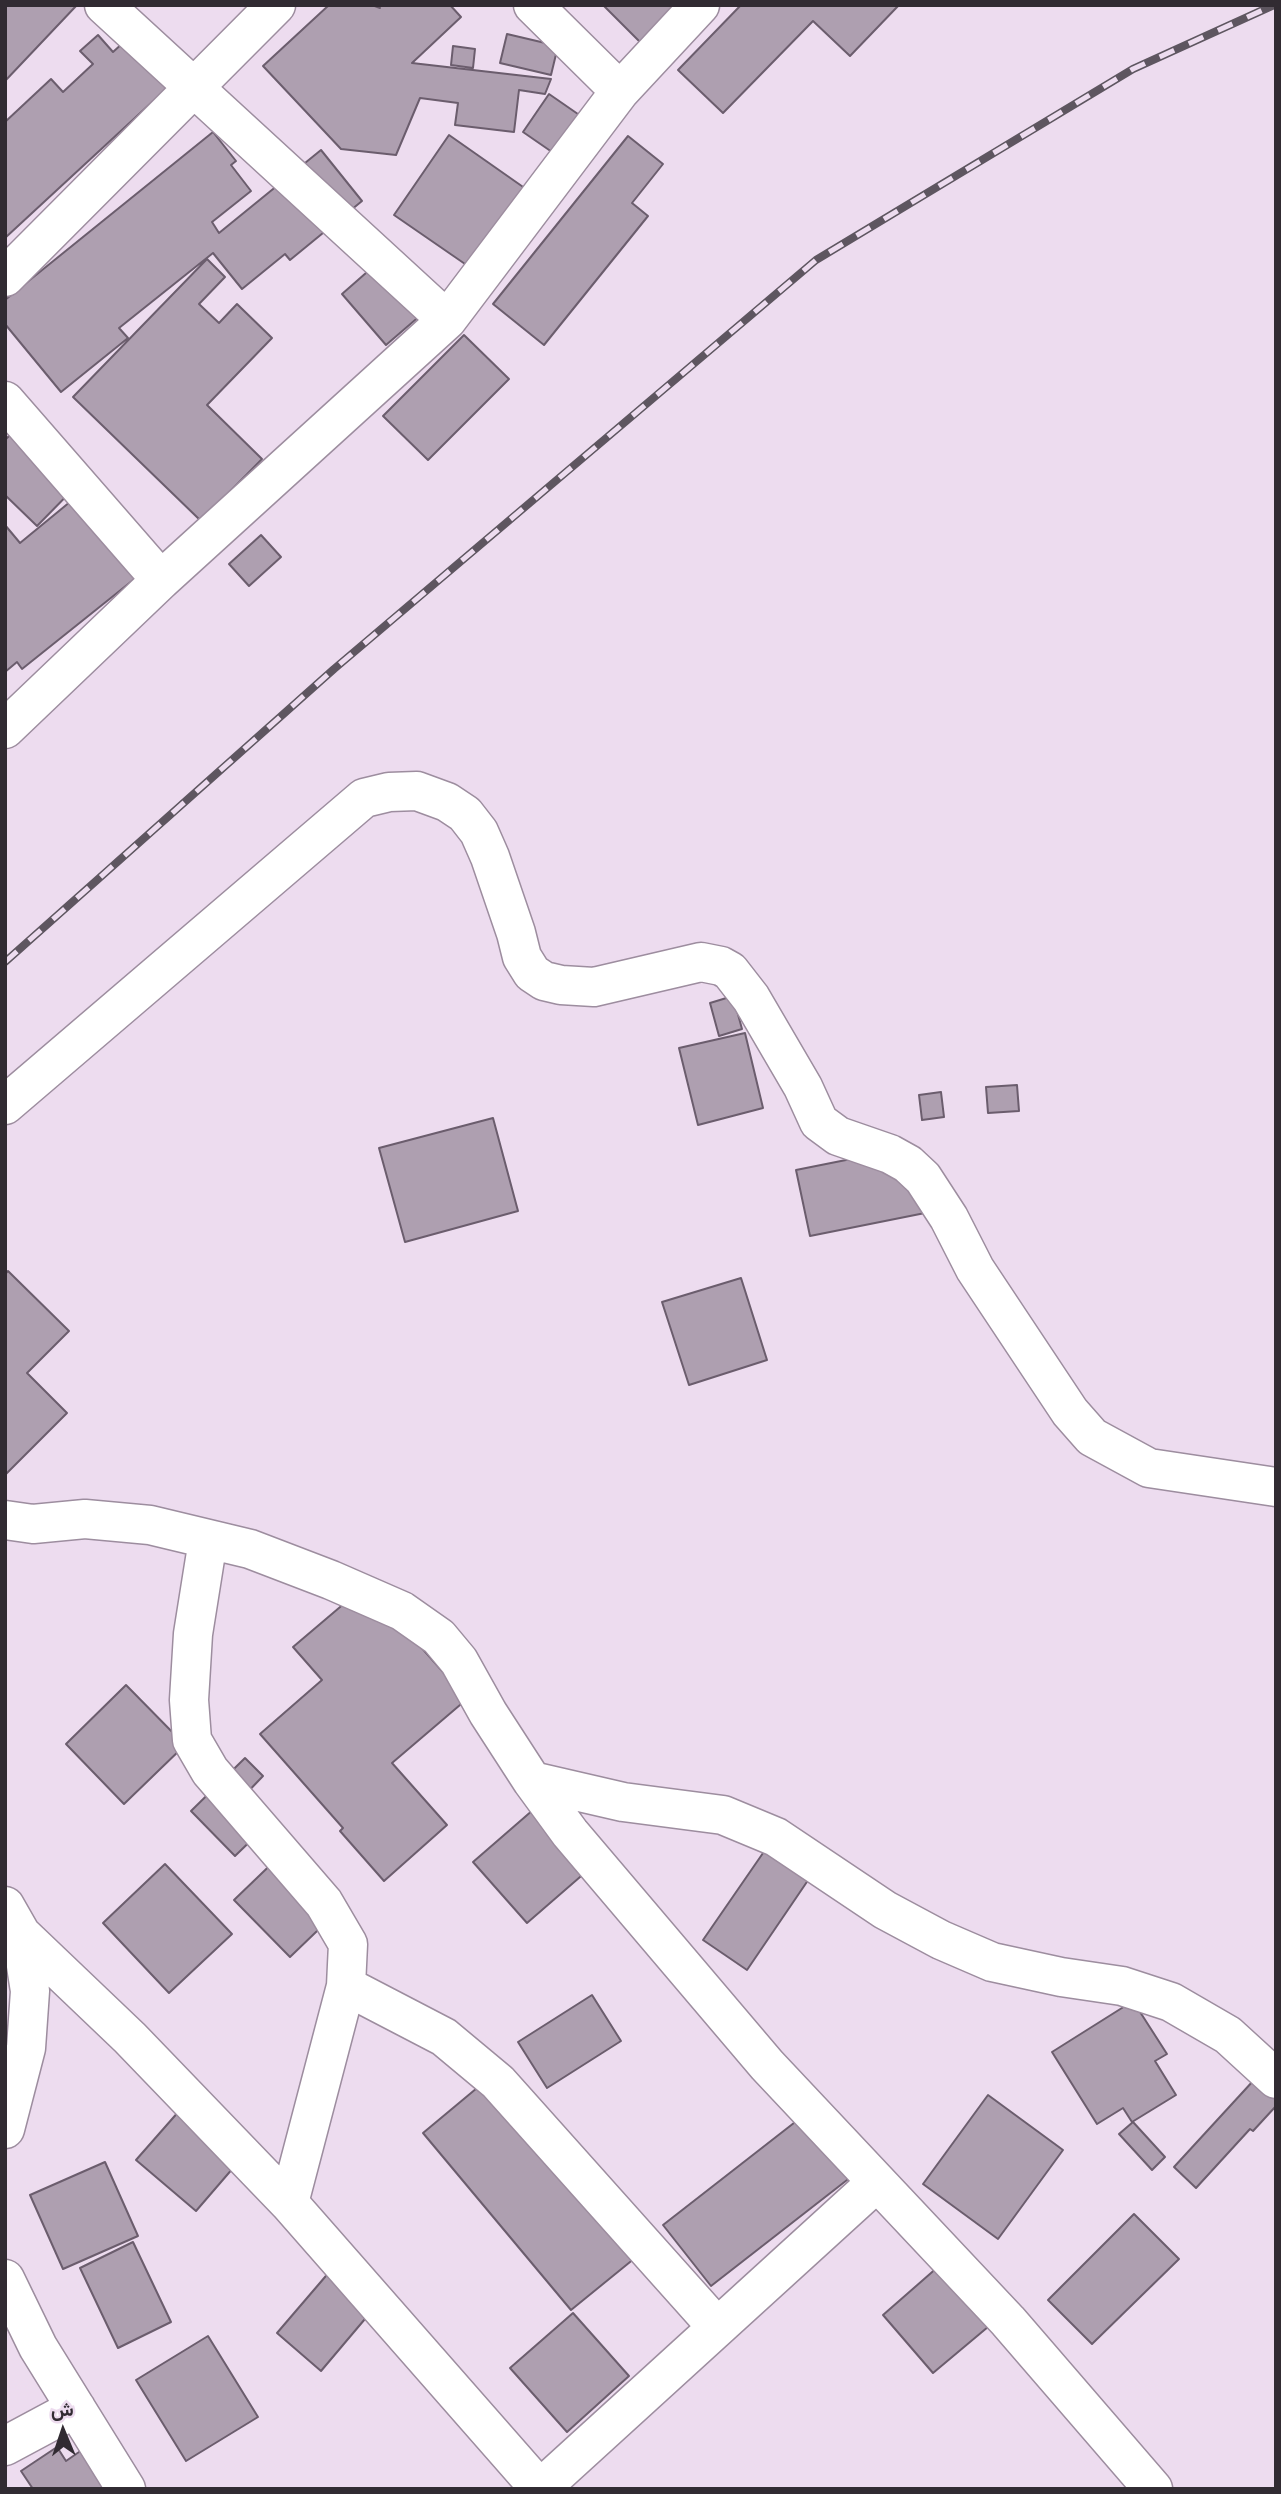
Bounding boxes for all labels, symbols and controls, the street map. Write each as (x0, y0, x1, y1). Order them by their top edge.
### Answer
north arrow (28, 2396, 98, 2466)
text: ش (50, 2397, 74, 2423)

